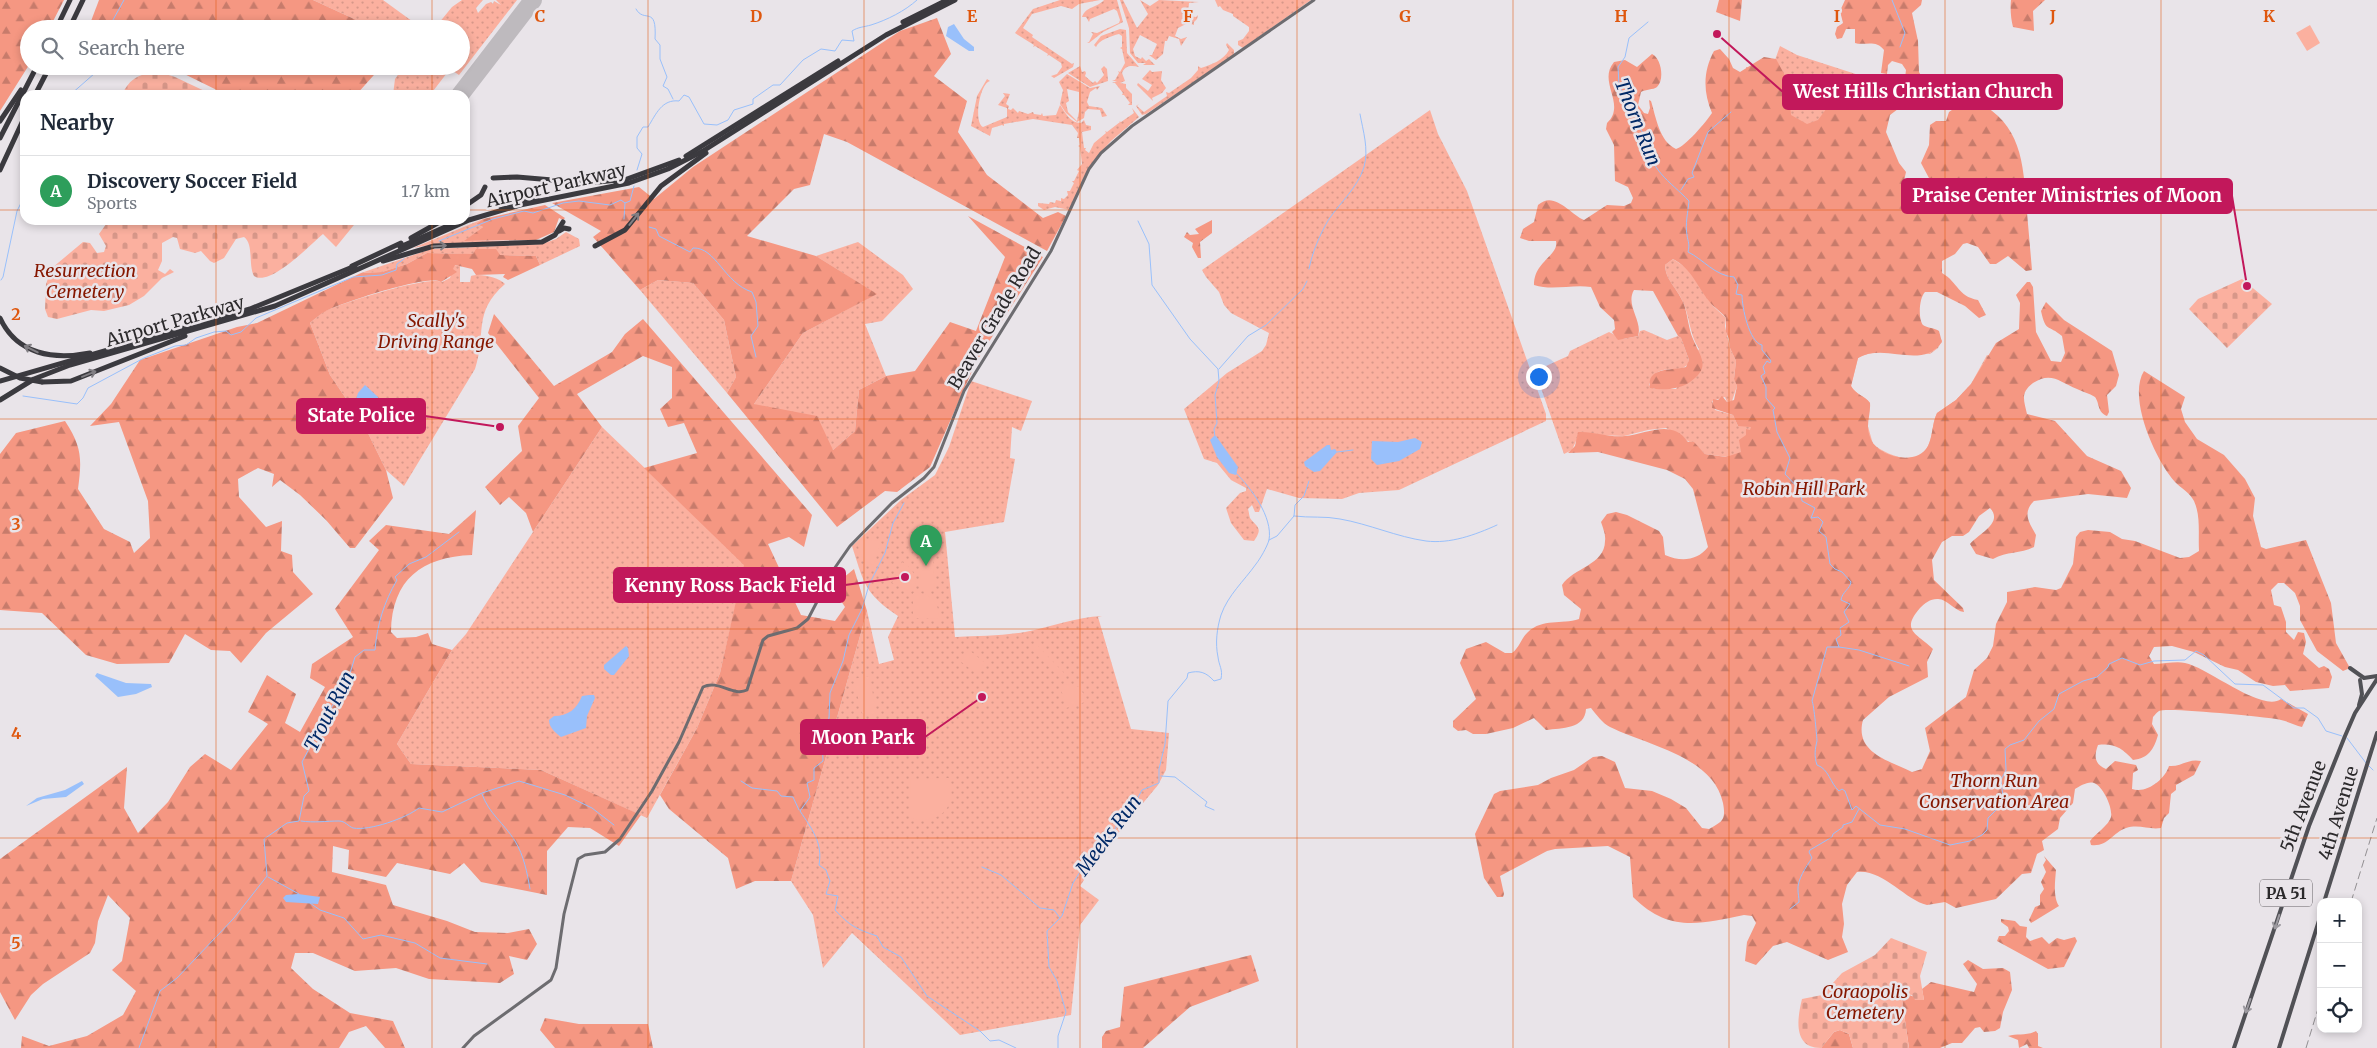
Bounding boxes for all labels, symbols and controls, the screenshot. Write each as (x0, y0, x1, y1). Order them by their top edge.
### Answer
text: C (535, 6, 545, 26)
text: D (750, 6, 762, 26)
text: E (967, 6, 978, 26)
text: F (1183, 6, 1193, 26)
text: G (1399, 6, 1411, 26)
text: H (1614, 6, 1628, 26)
text: I (1834, 6, 1840, 26)
text: J (2049, 6, 2056, 26)
text: K (2263, 6, 2275, 26)
search box (20, 20, 470, 75)
icon: search (38, 34, 66, 62)
text: Search here (78, 36, 185, 60)
water label: Thorn Run (1610, 75, 1666, 169)
callout: West Hills Christian Church (1783, 75, 2062, 109)
text: West Hills Christian Church (1792, 79, 2053, 103)
text: Nearby (40, 109, 114, 136)
street label: Airport Parkway (483, 158, 629, 213)
text: Discovery Soccer Field (87, 169, 297, 193)
callout: Praise Center Ministries of Moon (1902, 179, 2232, 213)
text: A (50, 181, 62, 201)
text: 1.7 km (401, 181, 450, 201)
text: Praise Center Ministries of Moon (1912, 183, 2222, 207)
text: Sports (87, 193, 137, 213)
one-way arrow (629, 213, 640, 226)
one-way arrow (431, 241, 447, 250)
street label: Beaver Grade Road (942, 243, 1046, 393)
park label: Resurrection Cemetery (34, 259, 136, 303)
street label: Airport Parkway (102, 290, 247, 352)
text: 2 (11, 304, 21, 324)
park label: Scally's Driving Range (377, 309, 494, 353)
one-way arrow (24, 344, 39, 353)
your location (1526, 364, 1552, 390)
one-way arrow (81, 369, 96, 378)
callout: State Police (297, 399, 425, 433)
text: State Police (307, 403, 415, 427)
park label: Robin Hill Park (1743, 477, 1865, 500)
text: 3 (11, 514, 21, 534)
pin: A (910, 525, 942, 566)
callout: Kenny Ross Back Field (614, 568, 845, 602)
text: Kenny Ross Back Field (625, 573, 836, 597)
water label: Trout Run (299, 667, 359, 755)
callout: Moon Park (801, 720, 925, 754)
text: 4 (11, 723, 21, 743)
text: Moon Park (811, 725, 915, 749)
street label: 5th Avenue (2275, 757, 2331, 855)
street label: 4th Avenue (2313, 763, 2363, 863)
park label: Thorn Run Conservation Area (1919, 769, 2069, 813)
water label: Meeks Run (1069, 790, 1146, 881)
road number: PA 51 (2260, 880, 2312, 906)
map controls (2317, 898, 2362, 1033)
button: + (2317, 898, 2362, 943)
one-way arrow (2271, 913, 2281, 929)
text: 5 (11, 933, 21, 953)
button: − (2317, 943, 2362, 988)
park label: Coraopolis Cemetery (1822, 980, 1908, 1024)
button: locate (2317, 988, 2362, 1033)
one-way arrow (2243, 998, 2252, 1014)

